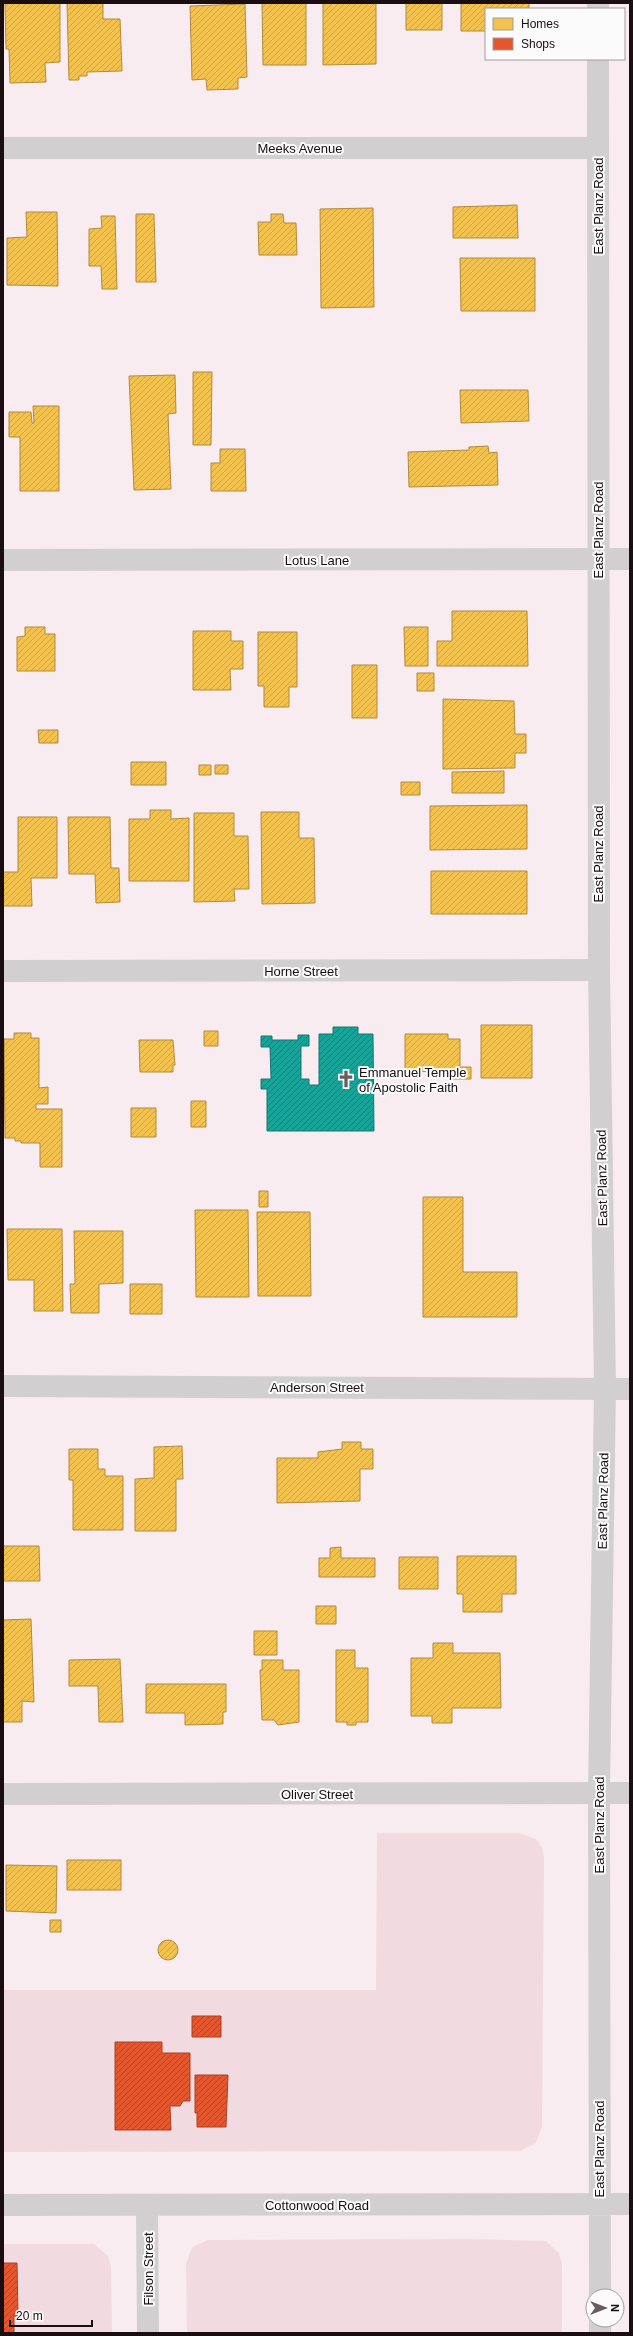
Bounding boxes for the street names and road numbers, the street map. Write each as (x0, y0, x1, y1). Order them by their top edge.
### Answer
street label: Meeks Avenue (257, 141, 343, 156)
street label: East Planz Road (591, 158, 606, 254)
street label: East Planz Road (591, 482, 606, 578)
street label: Lotus Lane (285, 553, 349, 568)
street label: East Planz Road (591, 806, 606, 902)
street label: Horne Street (264, 964, 338, 979)
street label: East Planz Road (594, 1129, 610, 1227)
street label: Anderson Street (270, 1380, 364, 1395)
street label: East Planz Road (595, 1452, 611, 1550)
street label: East Planz Road (592, 1777, 607, 1873)
street label: Oliver Street (281, 1787, 354, 1802)
street label: East Planz Road (592, 2101, 607, 2197)
street label: Cottonwood Road (265, 2198, 369, 2213)
street label: Filson Street (141, 2232, 156, 2305)

